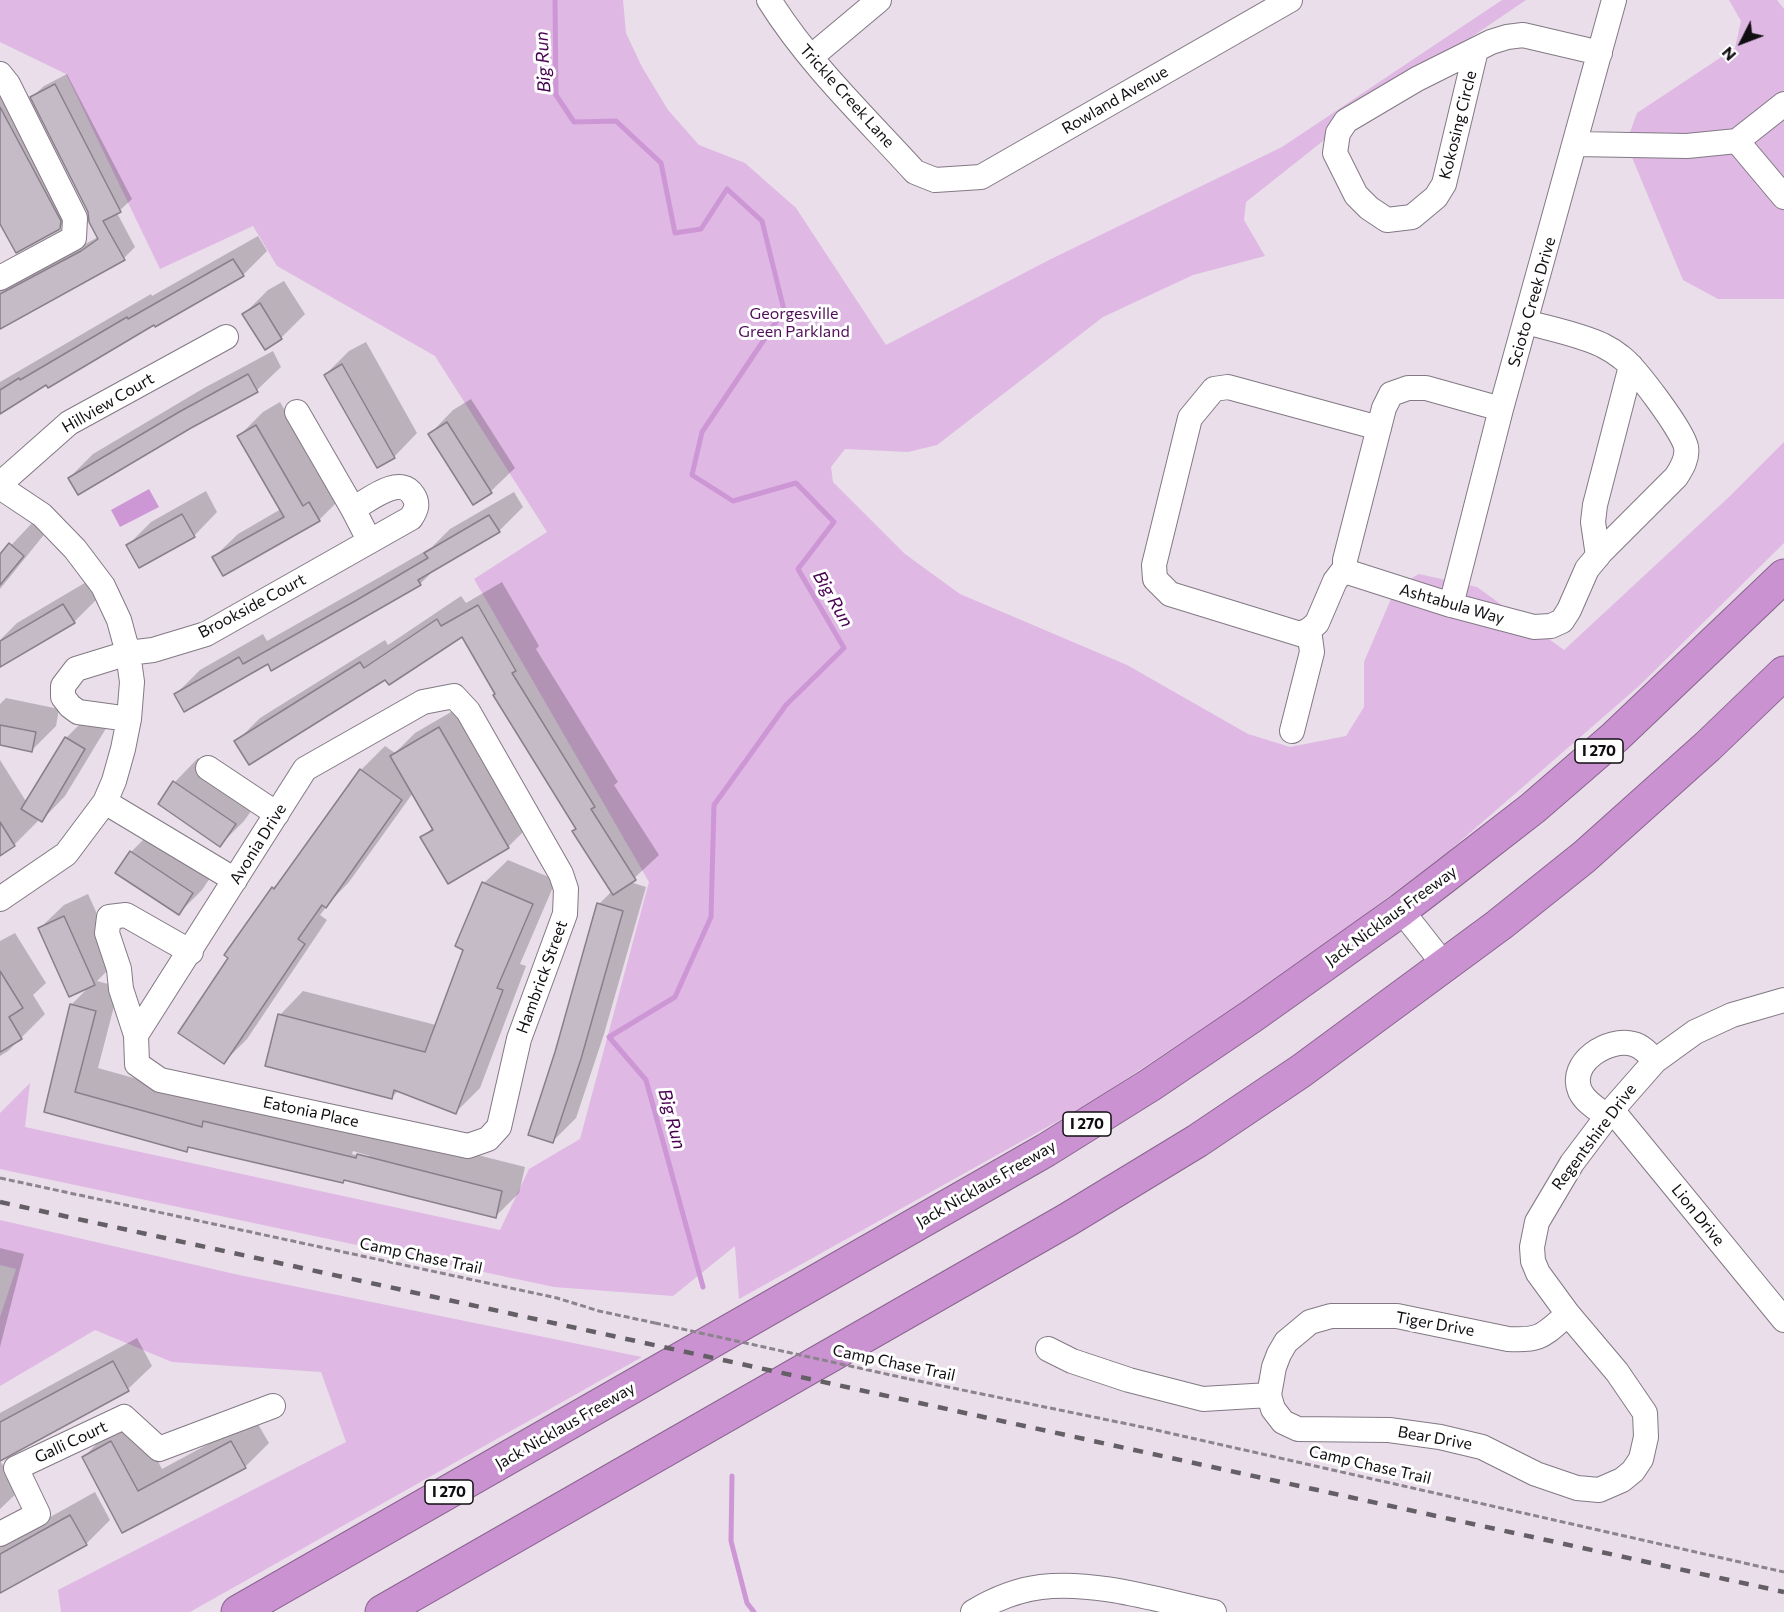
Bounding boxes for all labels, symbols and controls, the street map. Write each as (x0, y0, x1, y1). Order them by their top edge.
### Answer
north arrow (1712, 12, 1772, 72)
water label: Big Run (531, 31, 555, 93)
street label: Trickle Creek Lane (796, 40, 898, 152)
text: N (1717, 44, 1739, 65)
street label: Rowland Avenue (1058, 62, 1172, 138)
street label: Kokosing Circle (1435, 69, 1481, 181)
street label: Scioto Creek Drive (1504, 235, 1560, 369)
park label: Georgesville Green Parkland (738, 304, 850, 342)
street label: Hillview Court (59, 369, 157, 437)
water label: Big Run (808, 567, 858, 631)
street label: Brookside Court (195, 570, 309, 642)
street label: Ashtabula Way (1397, 580, 1507, 628)
road number: I 270 (1575, 739, 1623, 763)
street label: Avonia Drive (226, 800, 290, 888)
street label: Jack Nicklaus Freeway (1321, 862, 1461, 970)
street label: Hambrick Street (513, 918, 571, 1036)
street label: Regentshire Drive (1548, 1080, 1640, 1194)
water label: Big Run (654, 1086, 690, 1152)
street label: Eatonia Place (261, 1092, 361, 1132)
road number: I 270 (1063, 1112, 1111, 1136)
street label: Jack Nicklaus Freeway (913, 1136, 1059, 1232)
street label: Lion Drive (1667, 1180, 1729, 1250)
street label: Camp Chase Trail (358, 1234, 484, 1278)
street label: Tiger Drive (1394, 1308, 1476, 1340)
street label: Camp Chase Trail (831, 1341, 957, 1385)
street label: Jack Nicklaus Freeway (492, 1378, 638, 1474)
street label: Galli Court (32, 1417, 110, 1467)
street label: Bear Drive (1396, 1422, 1474, 1454)
street label: Camp Chase Trail (1307, 1442, 1433, 1488)
road number: I 270 (425, 1480, 473, 1504)

